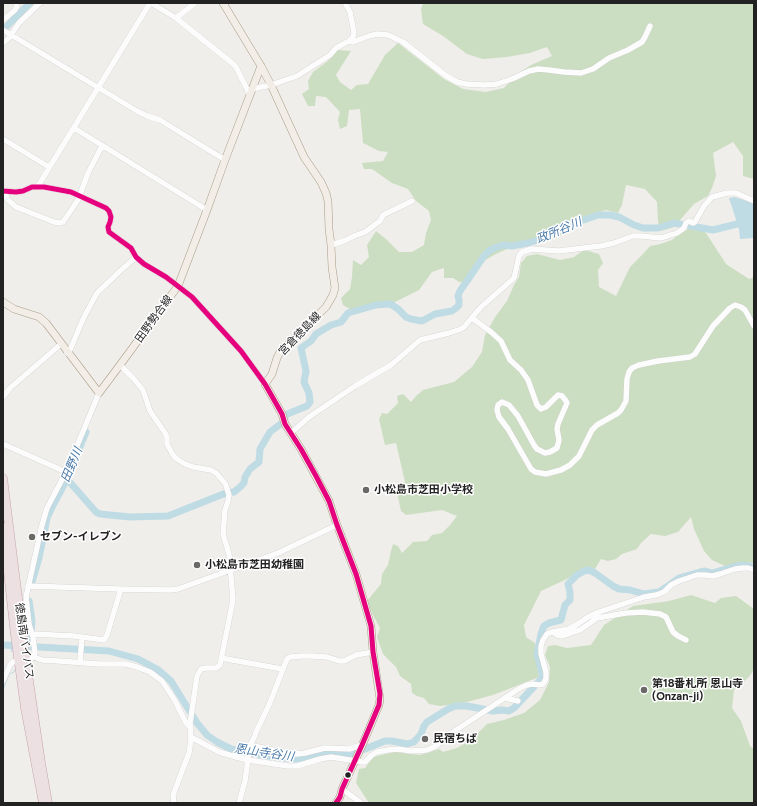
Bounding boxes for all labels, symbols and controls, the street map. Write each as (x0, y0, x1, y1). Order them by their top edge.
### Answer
water label: 政所谷川 (534, 215, 584, 247)
street label: 田野勢合線 (132, 293, 176, 345)
street label: 宮倉徳島線 (276, 310, 324, 358)
water label: 田野川 (58, 446, 86, 484)
place label: 小松島市芝田小学校 (374, 483, 473, 497)
marker: 小松島市芝田小学校 (361, 485, 371, 495)
place label: セブン-イレブン (40, 530, 121, 544)
marker: セブン-イレブン (27, 532, 37, 542)
place label: 小松島市芝田幼稚園 (205, 558, 304, 572)
marker: 小松島市芝田幼稚園 (192, 560, 202, 570)
street label: 徳島南バイパス (12, 602, 36, 680)
place label: 第18番札所 恩山寺 (Onzan-ji) (652, 677, 743, 703)
marker: 第18番札所 恩山寺 (Onzan-ji) (639, 685, 649, 695)
place label: 民宿ちば (433, 732, 477, 746)
marker: 民宿ちば (420, 734, 430, 744)
water label: 恩山寺谷川 (233, 742, 295, 764)
unlabelled marker (343, 770, 353, 780)

